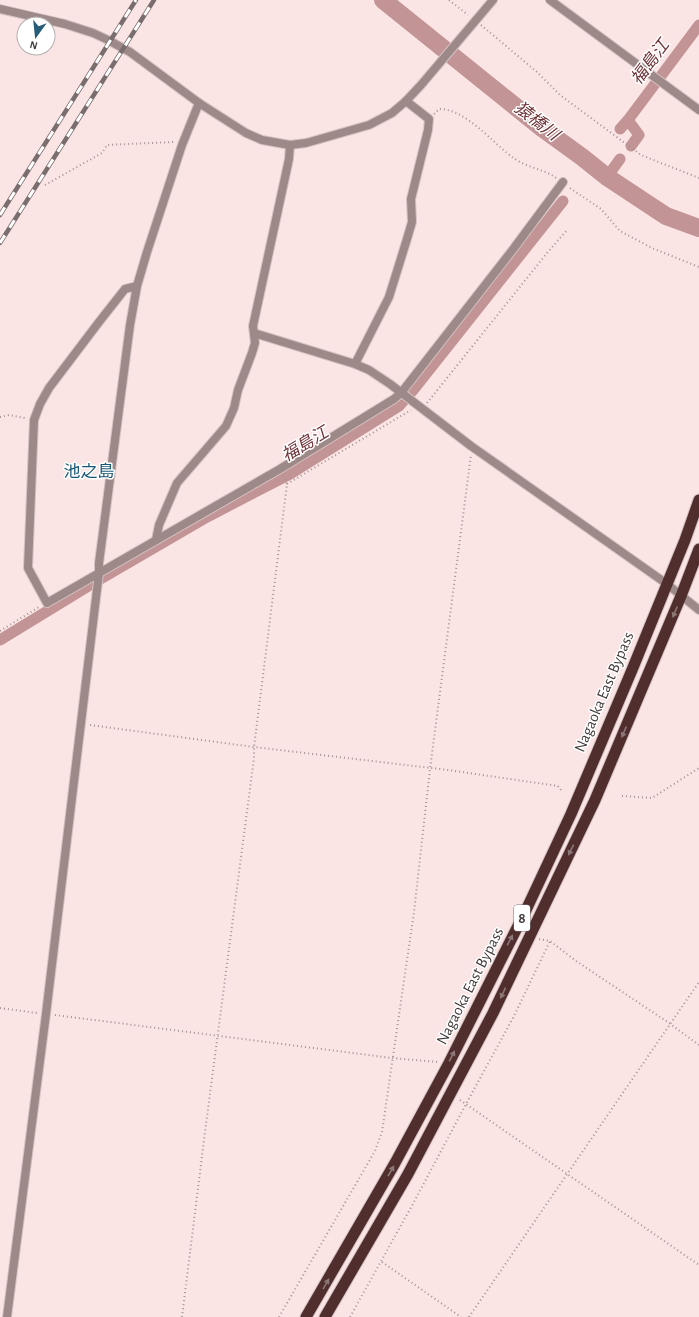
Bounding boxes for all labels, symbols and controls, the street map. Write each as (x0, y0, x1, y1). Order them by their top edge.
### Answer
north arrow (16, 16, 56, 56)
water label: 福島江 (627, 34, 673, 87)
text: N (28, 39, 39, 51)
water label: 猿橋川 (512, 98, 565, 145)
water label: 福島江 (278, 422, 333, 464)
district label: 池之島 (64, 462, 115, 480)
one-way arrow (672, 606, 678, 618)
street label: Nagaoka East Bypass (571, 629, 638, 755)
one-way arrow (621, 726, 627, 738)
one-way arrow (568, 845, 574, 856)
road number: 8 (514, 905, 530, 931)
street label: Nagaoka East Bypass (434, 925, 507, 1048)
one-way arrow (507, 934, 514, 946)
one-way arrow (500, 987, 506, 999)
one-way arrow (449, 1051, 455, 1062)
one-way arrow (387, 1165, 394, 1177)
one-way arrow (323, 1278, 330, 1290)

